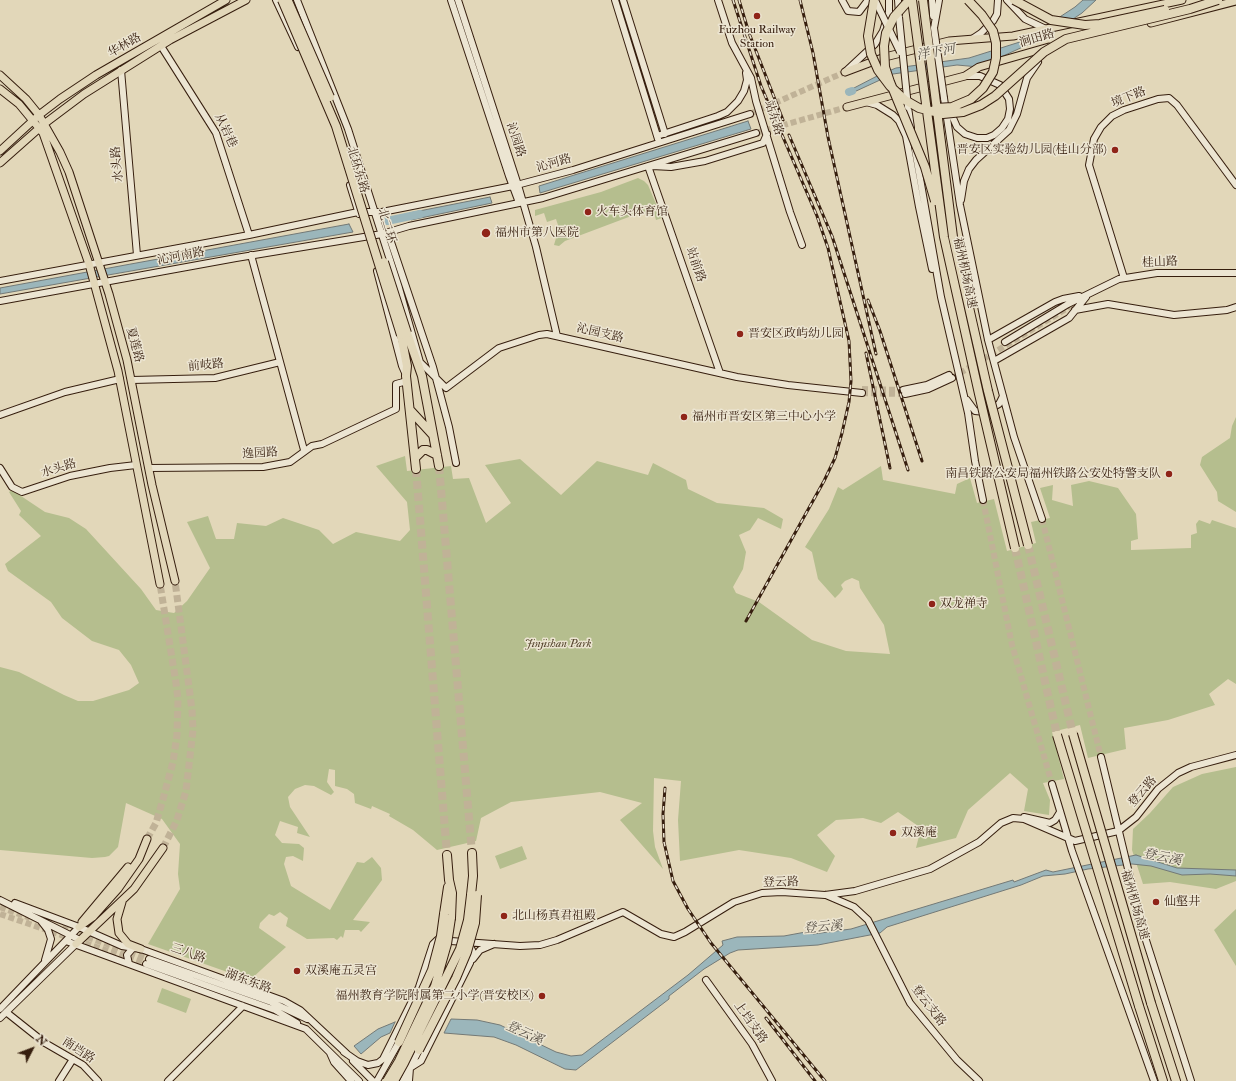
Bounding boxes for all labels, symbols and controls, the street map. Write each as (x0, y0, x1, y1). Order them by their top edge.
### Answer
marker: Fuzhou Railway Station (752, 11, 762, 21)
place label: Fuzhou Railway Station (718, 23, 796, 51)
street label: 涧田路 (1018, 27, 1056, 51)
street label: 华林路 (106, 31, 144, 61)
water label: 洋下河 (915, 42, 957, 64)
street label: 境下路 (1110, 85, 1148, 111)
street label: 站东路 (761, 99, 785, 137)
street label: 从岩巷 (211, 112, 239, 150)
street label: 沁园路 (503, 121, 527, 159)
place label: 晋安区实验幼儿园(桂山分部) (956, 143, 1107, 157)
street label: 水头路 (109, 145, 127, 183)
street label: 北环东路 (343, 145, 371, 195)
marker: 晋安区实验幼儿园(桂山分部) (1110, 145, 1120, 155)
street label: 沁河路 (535, 152, 573, 176)
place label: 火车头体育馆 (596, 205, 668, 219)
street label: 北二环 (374, 207, 398, 245)
marker: 火车头体育馆 (583, 207, 593, 217)
place label: 福州市第八医院 (495, 226, 579, 240)
marker: 福州市第八医院 (480, 227, 492, 239)
street label: 福州机场高速 (949, 236, 979, 310)
street label: 沁河南路 (156, 245, 206, 269)
street label: 站前路 (682, 246, 708, 284)
street label: 桂山路 (1142, 255, 1178, 271)
street label: 沁园支路 (575, 322, 625, 346)
street label: 夏莲路 (122, 326, 146, 364)
place label: 晋安区政屿幼儿园 (748, 327, 844, 341)
marker: 晋安区政屿幼儿园 (735, 329, 745, 339)
street label: 前岐路 (187, 357, 225, 375)
place label: 福州市晋安区第三中心小学 (692, 410, 836, 424)
marker: 福州市晋安区第三中心小学 (679, 412, 689, 422)
street label: 逸园路 (242, 446, 278, 462)
street label: 水头路 (40, 457, 78, 481)
place label: 南昌铁路公安局福州铁路公安处特警支队 (945, 467, 1161, 481)
marker: 南昌铁路公安局福州铁路公安处特警支队 (1164, 469, 1174, 479)
place label: 双龙禅寺 (940, 597, 988, 611)
marker: 双龙禅寺 (927, 599, 937, 609)
park label: Jinjishan Park (524, 637, 592, 651)
street label: 登云路 (1126, 774, 1160, 810)
place label: 双溪庵 (901, 826, 937, 840)
marker: 双溪庵 (888, 828, 898, 838)
water label: 登云溪 (1141, 846, 1183, 870)
street label: 福州机场高速 (1117, 868, 1151, 942)
street label: 登云路 (763, 875, 799, 891)
place label: 仙壑井 (1164, 895, 1200, 909)
marker: 仙壑井 (1151, 897, 1161, 907)
place label: 北山杨真君祖殿 (512, 909, 596, 923)
marker: 北山杨真君祖殿 (499, 911, 509, 921)
water label: 登云溪 (803, 919, 843, 937)
street label: 三八路 (169, 941, 207, 967)
place label: 双溪庵五灵宫 (305, 964, 377, 978)
marker: 双溪庵五灵宫 (292, 966, 302, 976)
street label: 湖东东路 (223, 967, 273, 997)
street label: 登云支路 (908, 982, 948, 1030)
place label: 福州教育学院附属第二小学(晋安校区) (335, 989, 534, 1003)
marker: 福州教育学院附属第二小学(晋安校区) (537, 991, 547, 1001)
street label: 上垱支路 (730, 999, 770, 1047)
water label: 登云溪 (503, 1019, 545, 1049)
north arrow (12, 1029, 52, 1069)
text: N (33, 1033, 49, 1049)
street label: 南垱路 (59, 1035, 97, 1067)

